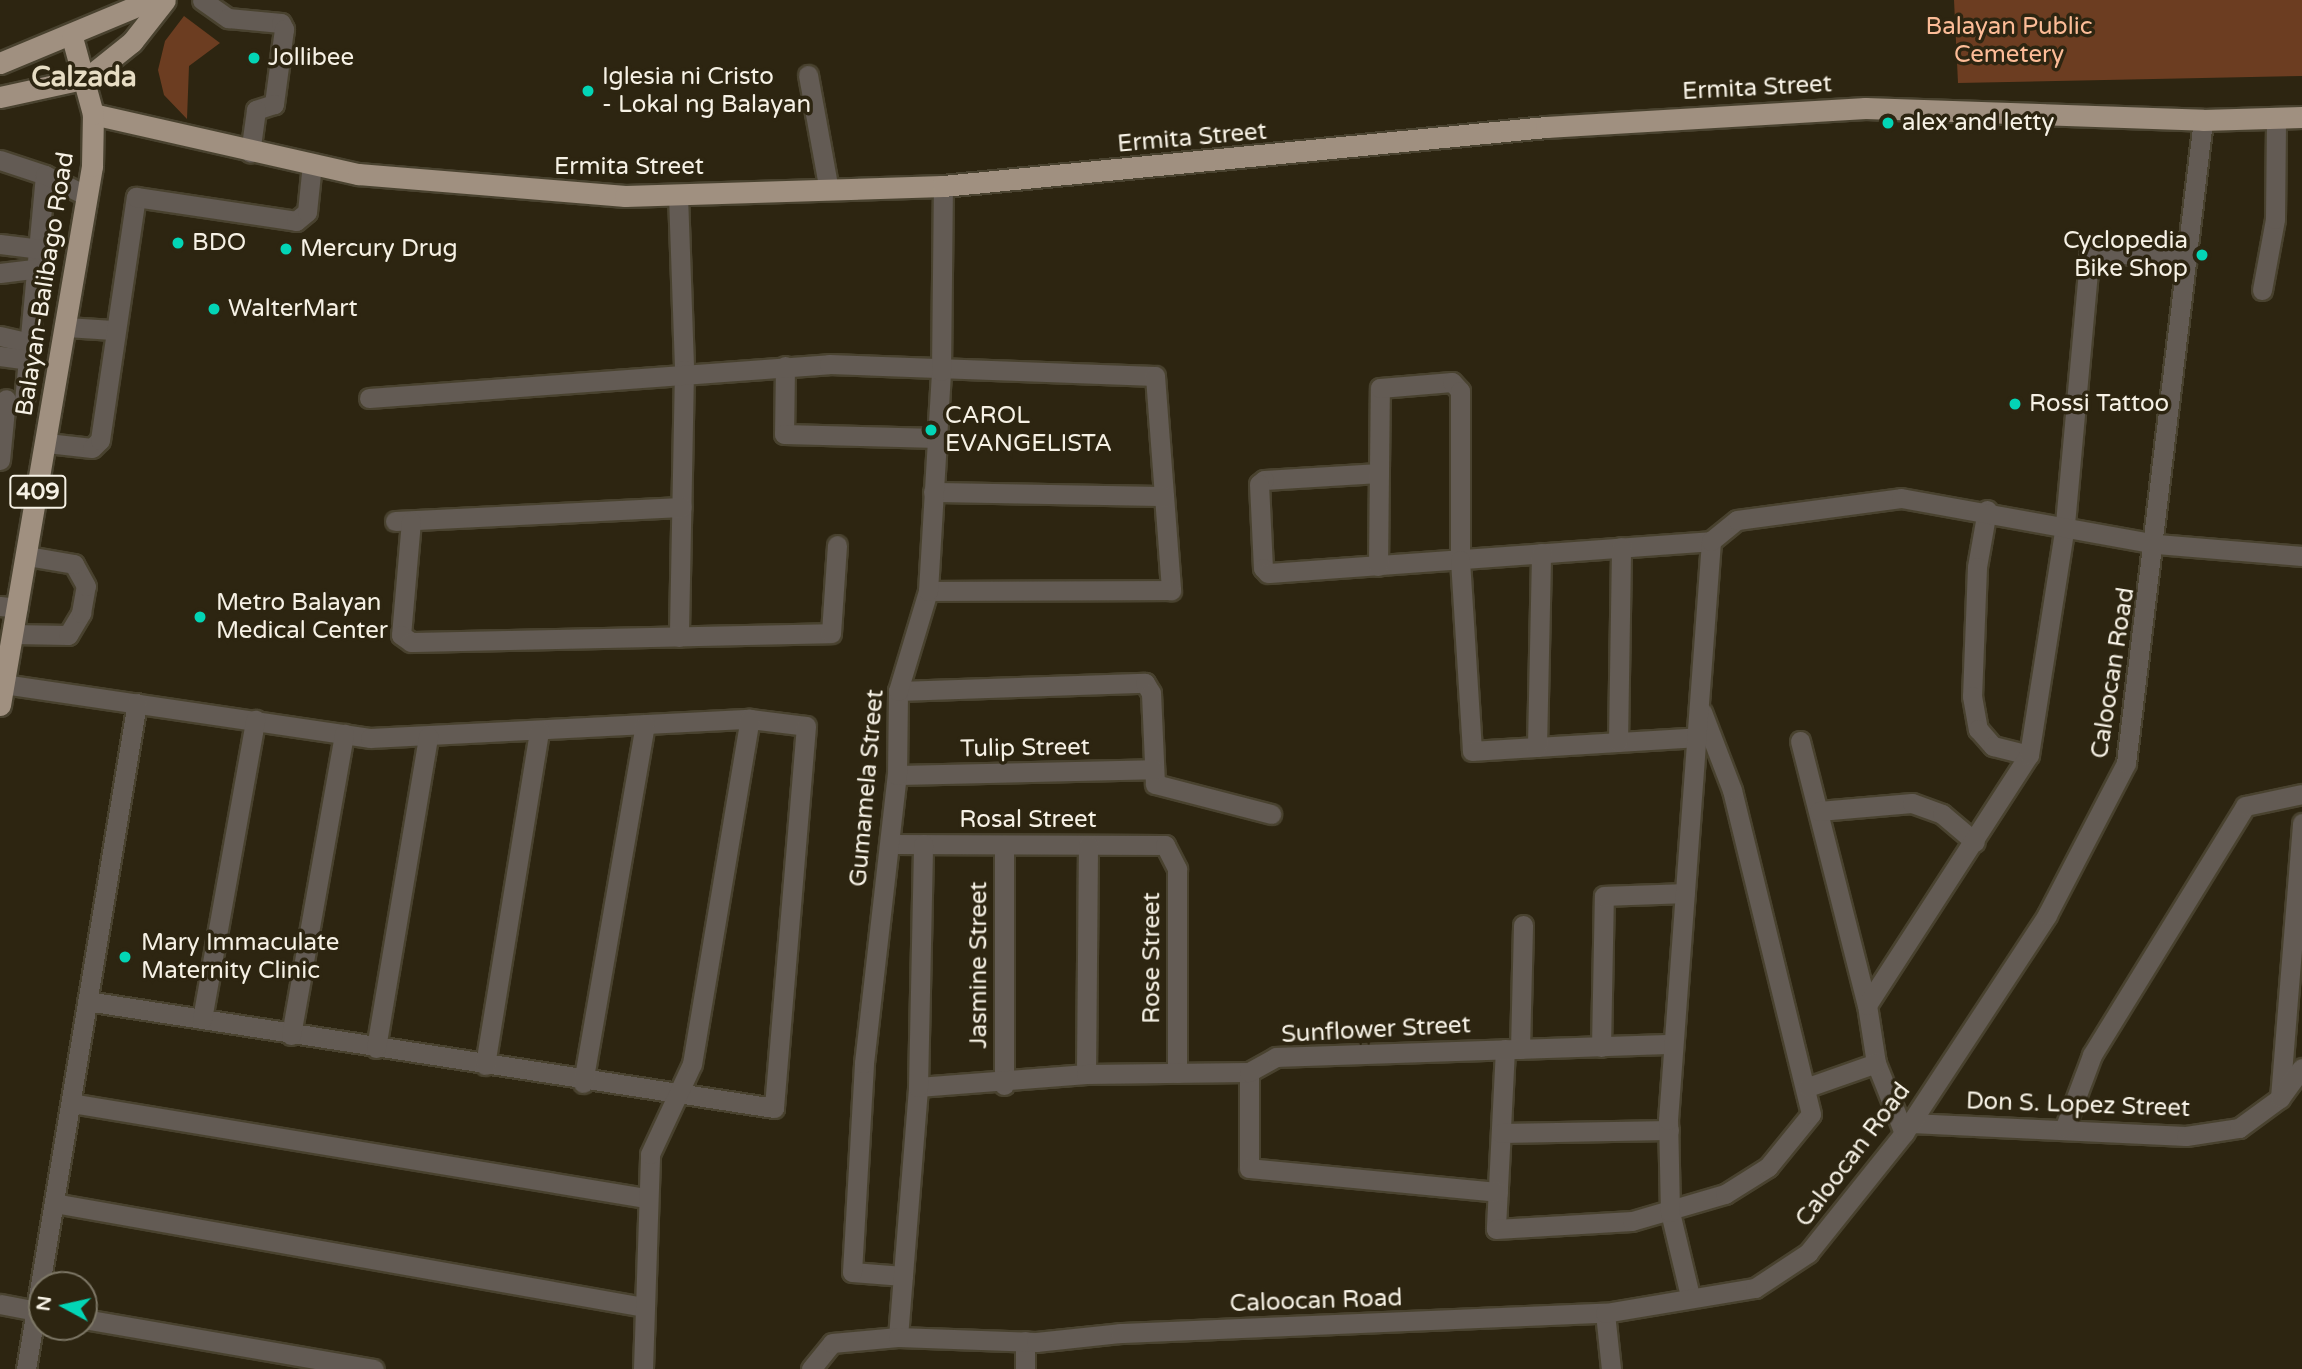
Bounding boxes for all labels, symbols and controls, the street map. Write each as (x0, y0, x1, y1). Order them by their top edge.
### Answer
park label: Balayan Public Cemetery (1926, 13, 2092, 69)
place label: Jollibee (268, 44, 354, 72)
marker: Jollibee (246, 50, 262, 66)
district label: Calzada (31, 60, 137, 94)
place label: Iglesia ni Cristo - Lokal ng Balayan (602, 63, 811, 119)
street label: Ermita Street (1681, 70, 1833, 106)
marker: Iglesia ni Cristo - Lokal ng Balayan (580, 83, 596, 99)
place label: alex and letty (1902, 109, 2054, 137)
marker: alex and letty (1880, 115, 1896, 131)
street label: Ermita Street (1116, 117, 1268, 159)
street label: Balayan-Balibago Road (10, 150, 80, 418)
street label: Ermita Street (554, 153, 704, 181)
place label: Cyclopedia Bike Shop (2063, 227, 2188, 283)
place label: BDO (192, 229, 246, 257)
marker: BDO (170, 235, 186, 251)
place label: Mercury Drug (300, 235, 458, 263)
marker: Mercury Drug (278, 241, 294, 257)
marker: Cyclopedia Bike Shop (2194, 247, 2210, 263)
place label: WalterMart (228, 295, 358, 323)
marker: WalterMart (206, 301, 222, 317)
place label: Rossi Tattoo (2029, 390, 2169, 418)
marker: Rossi Tattoo (2007, 396, 2023, 412)
place label: CAROL EVANGELISTA (945, 402, 1112, 458)
marker: CAROL EVANGELISTA (923, 422, 939, 438)
road number: 409 (8, 472, 68, 512)
street label: Caloocan Road (2085, 585, 2141, 761)
place label: Metro Balayan Medical Center (216, 589, 388, 645)
marker: Metro Balayan Medical Center (190, 607, 210, 627)
street label: Gumamela Street (844, 688, 890, 888)
street label: Tulip Street (960, 732, 1090, 764)
street label: Rosal Street (959, 806, 1097, 834)
street label: Jasmine Street (965, 881, 993, 1049)
street label: Rose Street (1138, 892, 1166, 1024)
place label: Mary Immaculate Maternity Clinic (141, 929, 339, 985)
marker: Mary Immaculate Maternity Clinic (115, 947, 135, 967)
street label: Sunflower Street (1281, 1011, 1471, 1049)
street label: Caloocan Road (1790, 1077, 1916, 1233)
street label: Don S. Lopez Street (1965, 1087, 2191, 1123)
north arrow (28, 1271, 98, 1341)
street label: Caloocan Road (1229, 1284, 1403, 1318)
text: N (32, 1294, 56, 1312)

